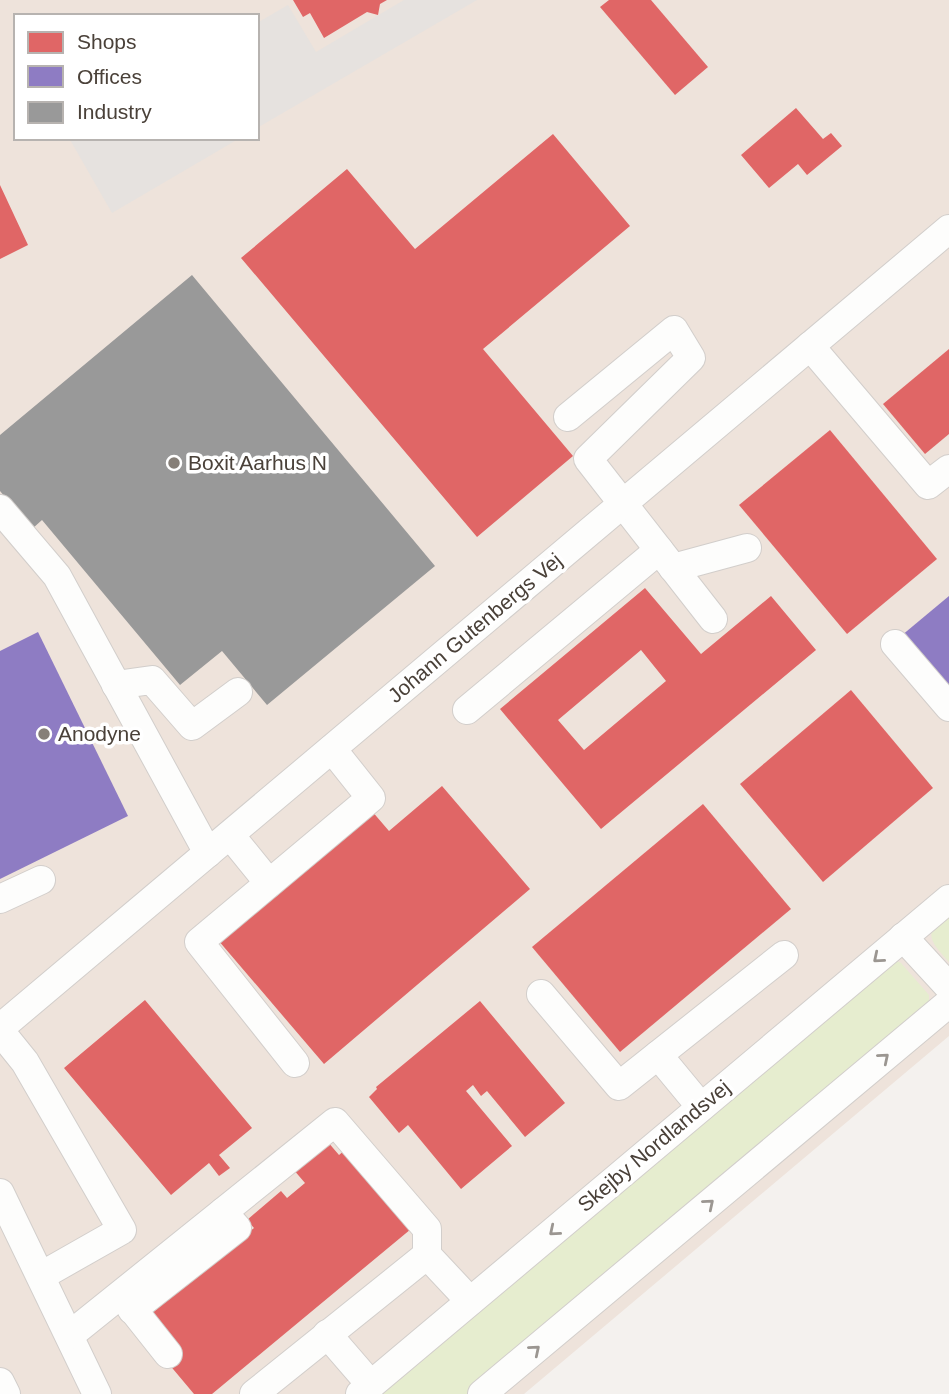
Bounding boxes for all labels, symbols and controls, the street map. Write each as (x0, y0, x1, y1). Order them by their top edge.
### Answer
legend (14, 14, 259, 140)
text: Shops (77, 30, 137, 53)
text: Offices (77, 65, 142, 88)
text: Industry (77, 100, 152, 123)
place label: Boxit Aarhus N (188, 451, 327, 474)
marker: Boxit Aarhus N (166, 455, 182, 471)
street label: Johann Gutenbergs Vej (383, 548, 566, 707)
place label: Anodyne (58, 722, 141, 745)
marker: Anodyne (36, 726, 52, 742)
one-way arrow (873, 950, 886, 962)
one-way arrow (875, 1054, 888, 1066)
street label: Skejby Nordlandsvej (573, 1075, 734, 1216)
one-way arrow (701, 1200, 714, 1212)
one-way arrow (549, 1223, 562, 1235)
one-way arrow (526, 1346, 539, 1358)

